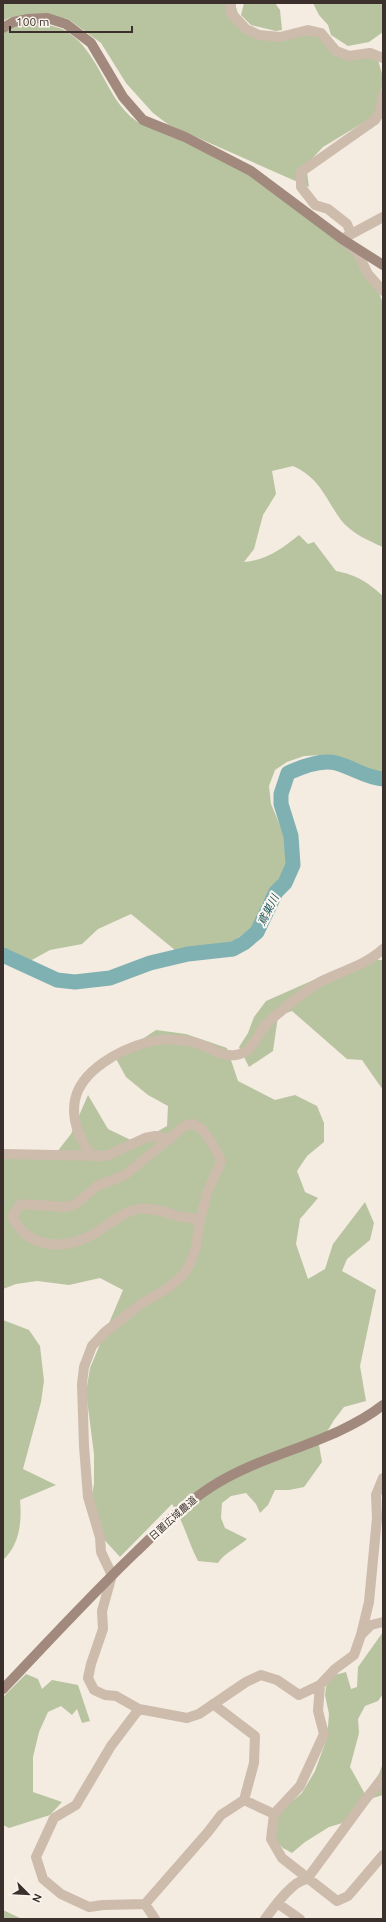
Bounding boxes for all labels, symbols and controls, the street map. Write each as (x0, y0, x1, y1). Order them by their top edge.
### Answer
scale bar (10, 8, 132, 34)
text: 100 m (16, 15, 49, 28)
water label: 鳶巣川 (255, 892, 281, 927)
street label: 日置広域農道 (147, 1494, 199, 1542)
north arrow (8, 1874, 48, 1914)
text: N (30, 1892, 44, 1904)

